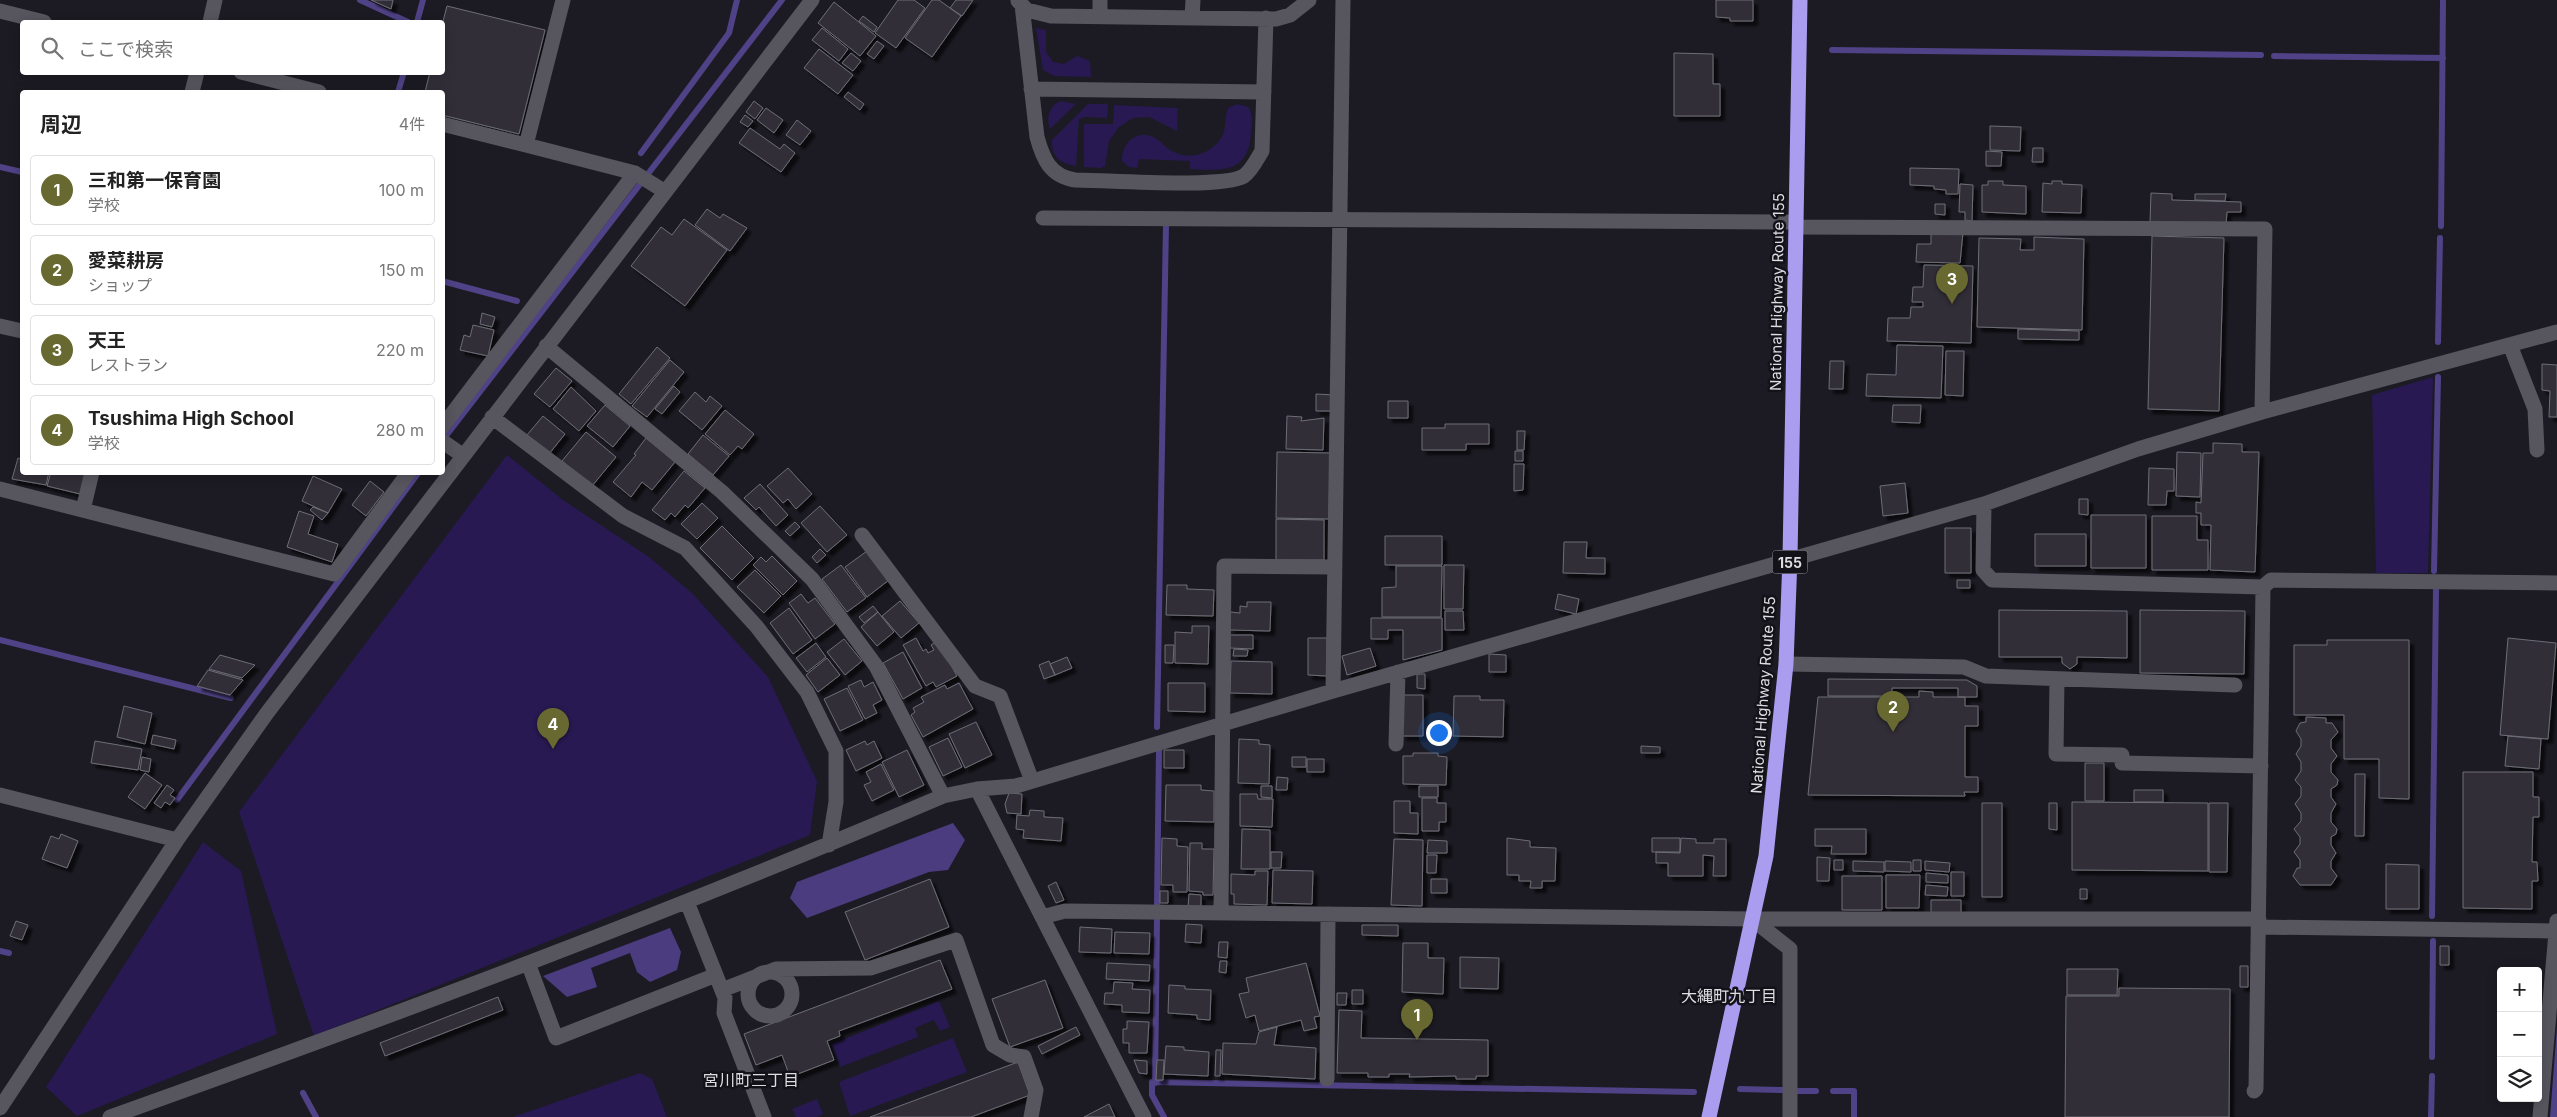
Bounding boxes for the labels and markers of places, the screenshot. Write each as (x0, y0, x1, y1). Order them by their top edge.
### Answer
pin: 3 (1936, 263, 1968, 304)
pin: 2 (1877, 691, 1909, 732)
pin: 4 (537, 708, 569, 749)
pin: 1 (1401, 999, 1433, 1040)

